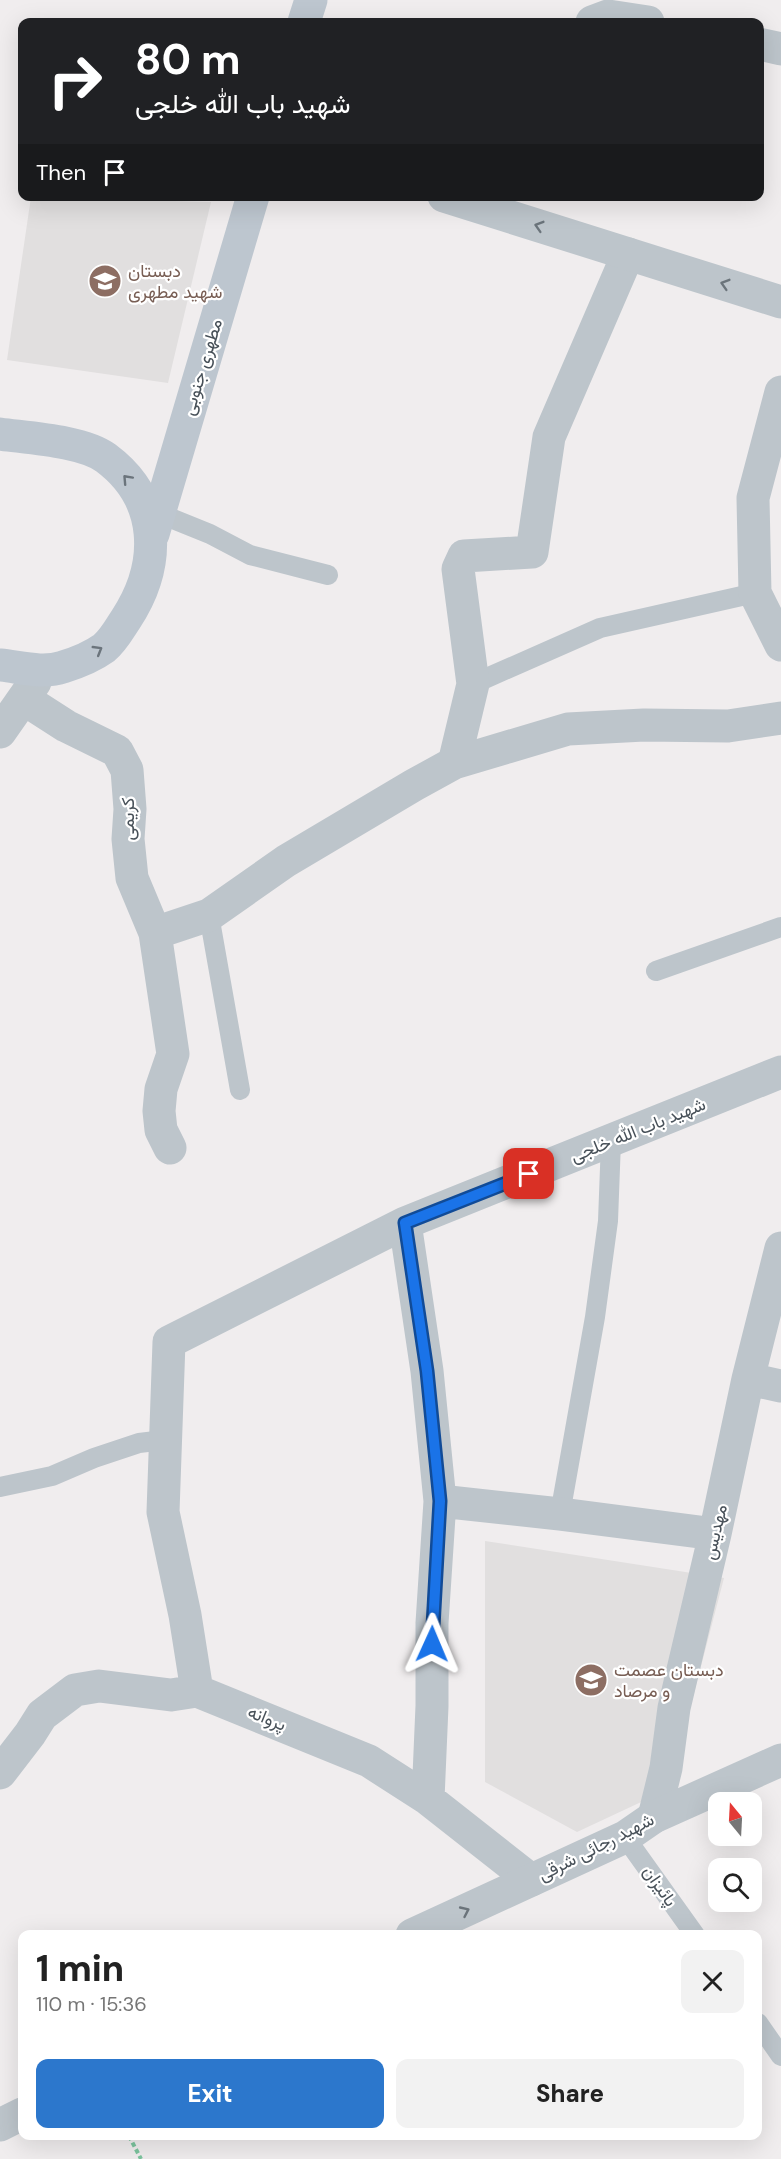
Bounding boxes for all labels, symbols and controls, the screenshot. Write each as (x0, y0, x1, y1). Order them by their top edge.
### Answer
text: 80 m (135, 32, 241, 87)
icon: right (36, 42, 114, 120)
text: شهید باب الله خلجی (135, 86, 351, 121)
icon: arrive (98, 156, 131, 189)
text: Then (36, 158, 86, 187)
one-way arrow (534, 221, 545, 233)
place label: دبستان شهید مطهری (128, 259, 222, 304)
school or university icon: دبستان شهید مطهری (87, 263, 123, 299)
one-way arrow (720, 279, 731, 291)
street label: مطهری جنوبی (176, 316, 228, 418)
one-way arrow (124, 475, 135, 486)
one-way arrow (92, 646, 102, 657)
street label: کریمی (116, 798, 140, 840)
street label: شهید باب الله خلجی (567, 1092, 709, 1168)
pin (503, 1148, 554, 1199)
icon: arrive (512, 1157, 545, 1190)
street label: مهدیس (697, 1502, 733, 1562)
position arrow (400, 1612, 464, 1676)
place label: دبستان عصمت و مرصاد (614, 1658, 724, 1703)
school or university icon: دبستان عصمت و مرصاد (573, 1662, 609, 1698)
street label: پروانه (244, 1699, 290, 1737)
north arrow (708, 1792, 762, 1846)
map controls (708, 1792, 762, 1912)
street label: شهید رجائی شرقی (534, 1807, 658, 1887)
button: search (708, 1858, 762, 1912)
street label: پائیزان (637, 1861, 683, 1911)
one-way arrow (459, 1906, 470, 1918)
text: 1 min (36, 1945, 124, 1992)
button: close (681, 1950, 744, 2013)
text: 110 m · 15:36 (36, 1991, 147, 2017)
button: Exit (36, 2059, 384, 2128)
button: Share (396, 2059, 744, 2128)

